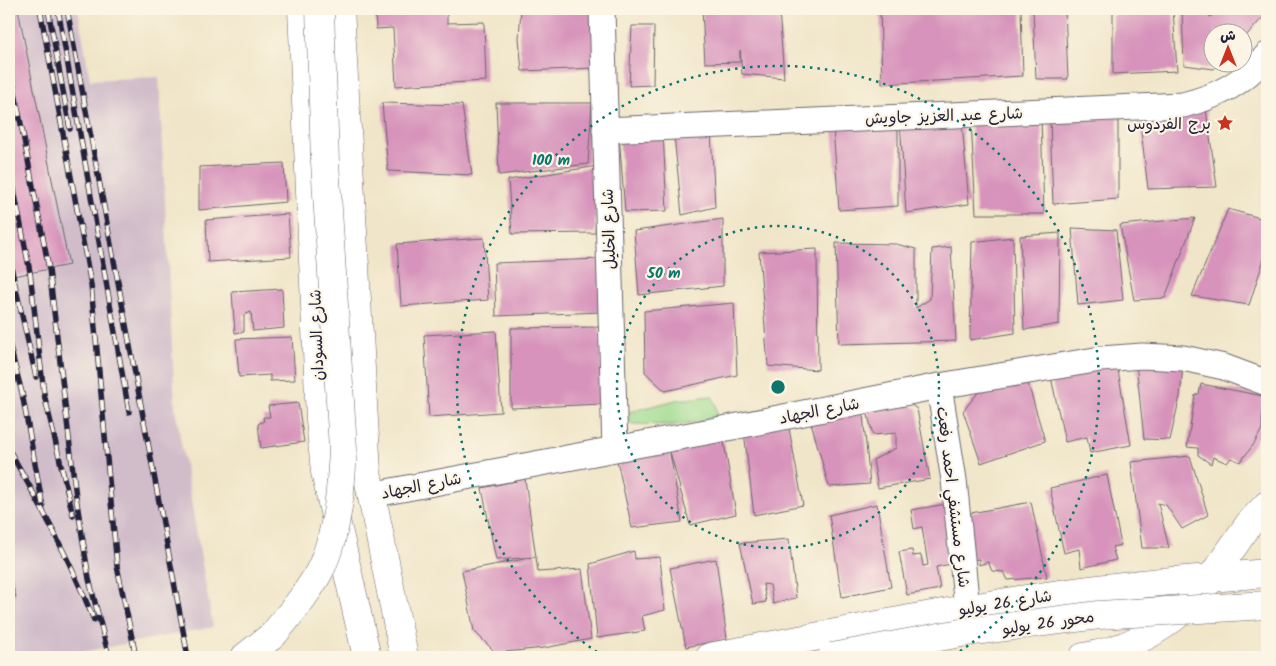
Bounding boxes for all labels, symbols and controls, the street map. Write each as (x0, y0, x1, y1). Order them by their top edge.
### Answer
north arrow (1204, 22, 1254, 72)
text: ش (1220, 25, 1236, 47)
street label: شارع عبد العزيز جاويش (865, 101, 1023, 132)
place label: برج الفردوس (1127, 112, 1211, 137)
place icon: برج الفردوس (1215, 113, 1235, 133)
text: 100 m (532, 149, 570, 173)
street label: شارع الخليل (596, 188, 623, 270)
text: 50 m (646, 262, 681, 286)
street label: شارع السودان (303, 289, 332, 381)
centre of rings (769, 378, 787, 396)
street label: شارع الجهاد (777, 391, 862, 431)
street label: شارع مستشفي احمد رفعت (928, 405, 976, 589)
street label: شارع الجهاد (379, 466, 464, 506)
street label: شارع 26 يوليو (956, 584, 1054, 623)
street label: محور 26 يوليو (1000, 605, 1096, 642)

